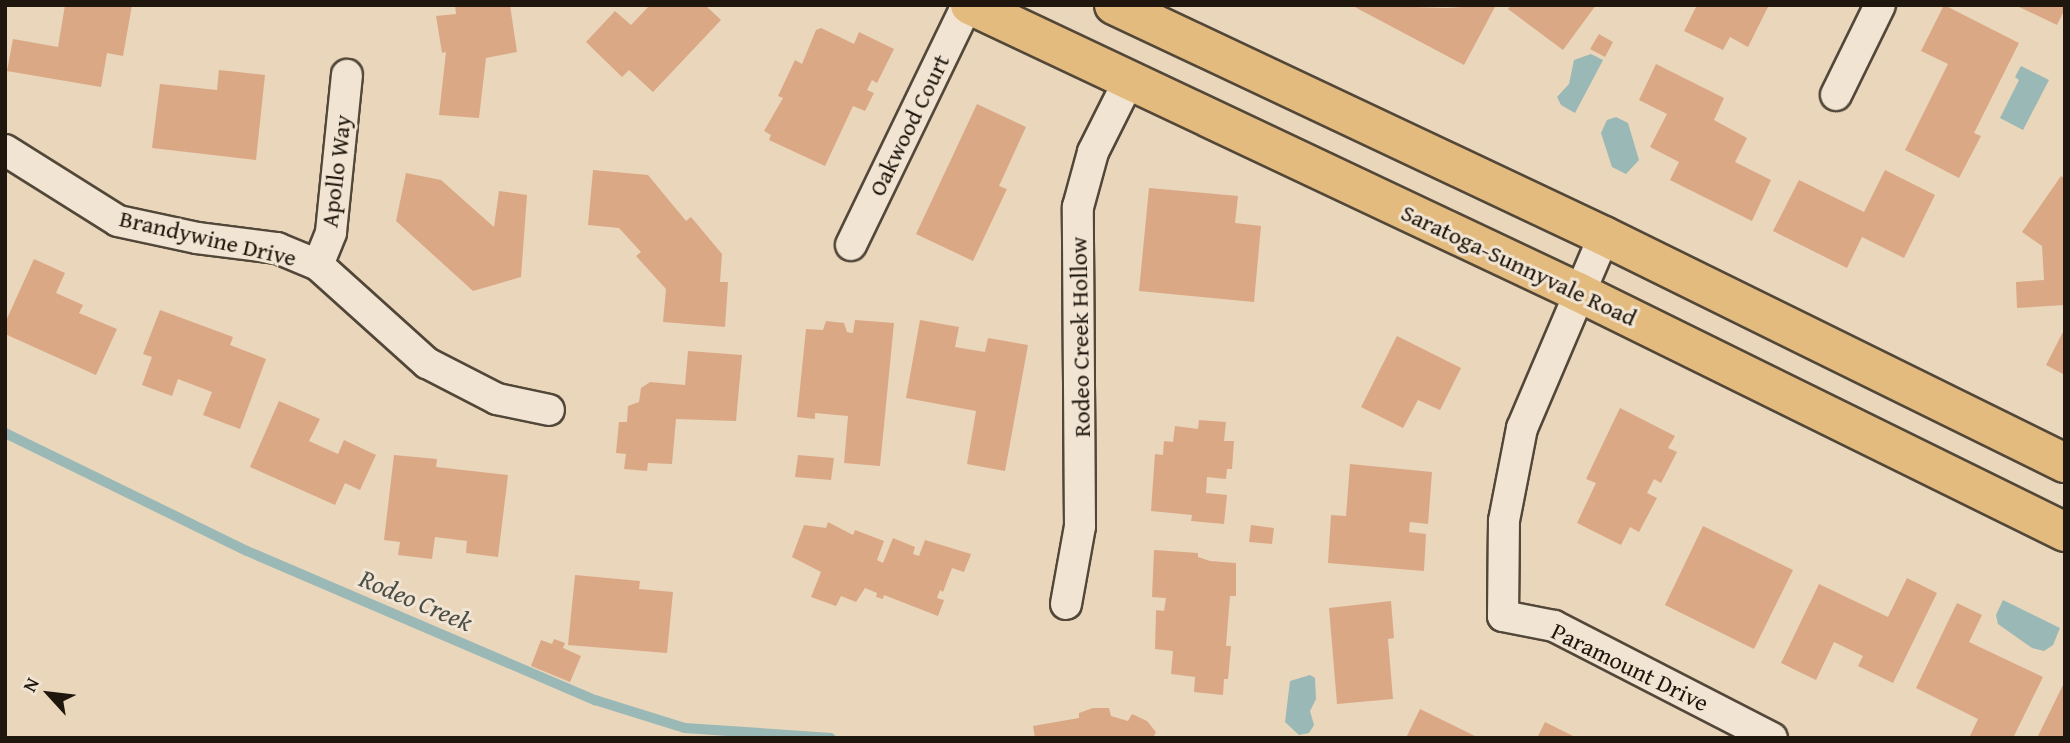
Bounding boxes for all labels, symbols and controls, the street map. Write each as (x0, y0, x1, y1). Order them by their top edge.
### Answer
street label: Oakwood Court (862, 49, 956, 201)
street label: Apollo Way (315, 113, 357, 229)
street label: Saratoga-Sunnyvale Road (1397, 198, 1641, 332)
street label: Brandywine Drive (117, 204, 299, 272)
street label: Rodeo Creek Hollow (1064, 236, 1096, 438)
water label: Rodeo Creek (355, 562, 477, 638)
street label: Paramount Drive (1547, 617, 1713, 717)
north arrow (14, 659, 84, 729)
text: N (15, 672, 46, 696)

